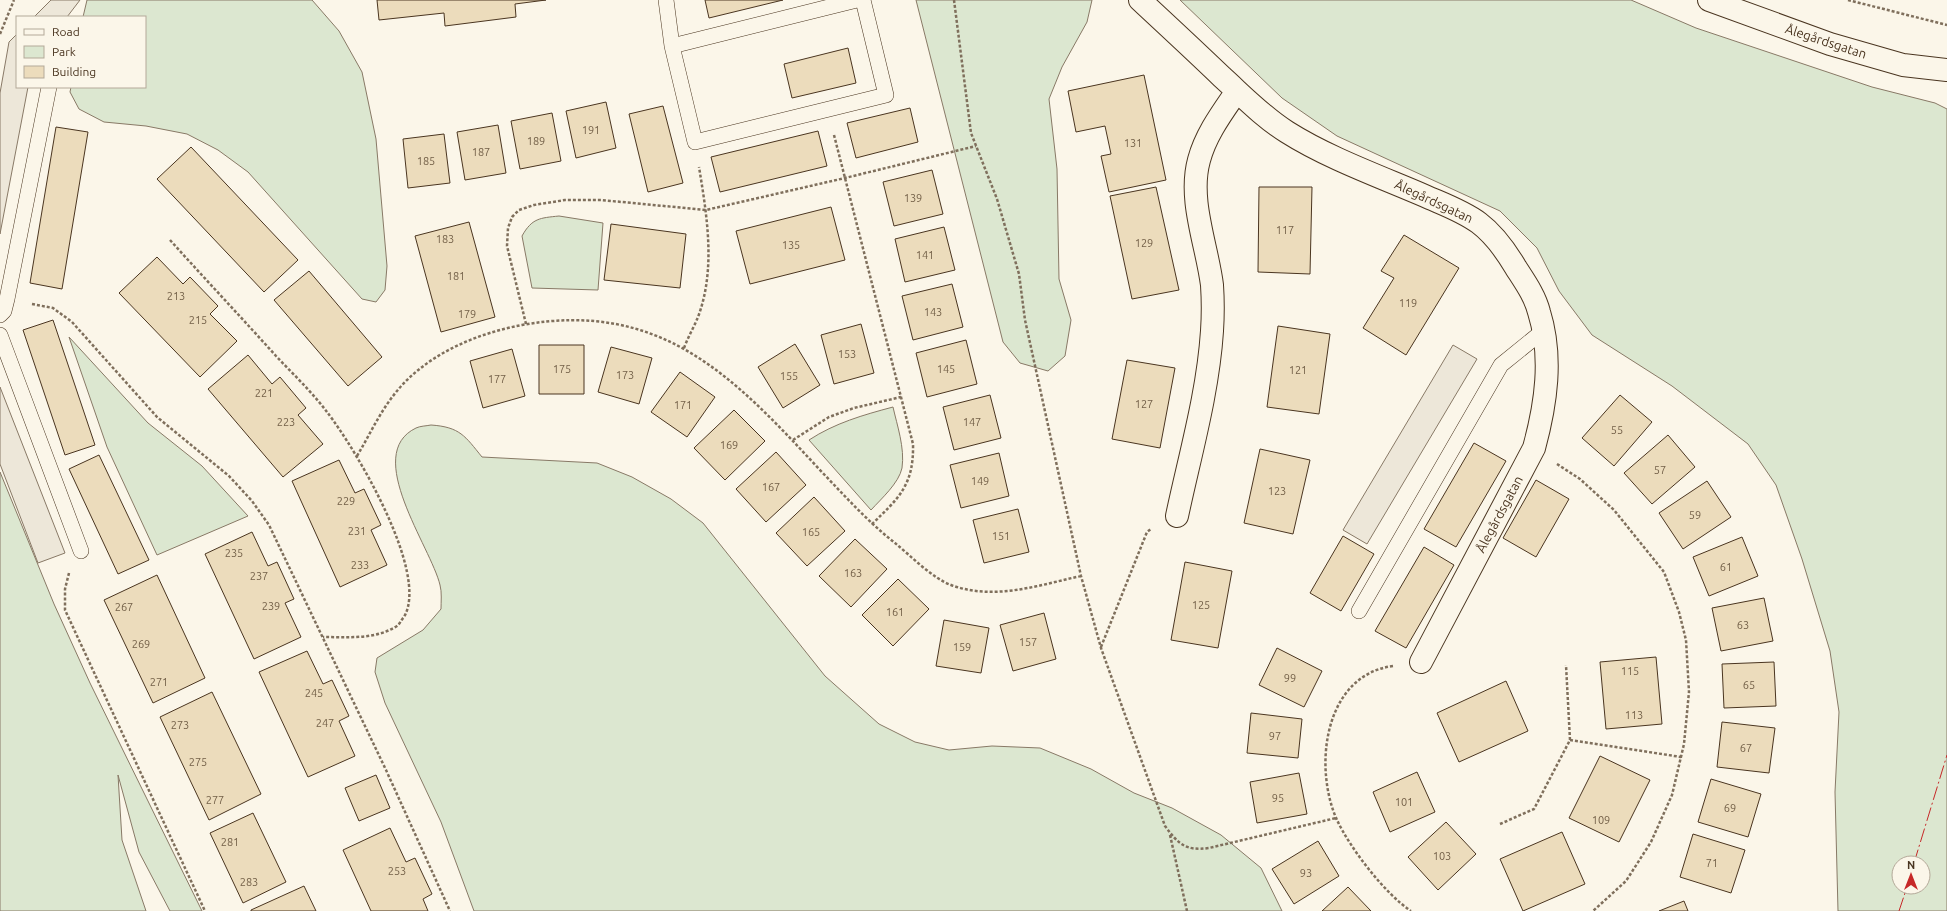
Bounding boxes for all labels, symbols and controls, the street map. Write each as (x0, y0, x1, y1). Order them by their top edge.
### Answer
legend (16, 16, 146, 88)
street label: Ålegårdsgatan (1784, 21, 1868, 61)
text: Road (52, 25, 80, 38)
text: Park (52, 45, 76, 58)
text: Building (52, 65, 96, 78)
house number: 191 (582, 124, 600, 136)
house number: 189 (527, 135, 545, 147)
house number: 131 (1124, 137, 1142, 149)
house number: 187 (472, 146, 490, 158)
house number: 185 (417, 155, 435, 167)
street label: Ålegårdsgatan (1393, 177, 1475, 225)
house number: 139 (904, 192, 922, 204)
house number: 117 (1276, 224, 1294, 236)
house number: 183 (436, 233, 454, 245)
house number: 129 (1135, 237, 1153, 249)
house number: 135 (782, 239, 800, 251)
house number: 141 (916, 249, 934, 261)
house number: 181 (447, 270, 465, 282)
house number: 213 (167, 290, 185, 302)
house number: 119 (1399, 297, 1417, 309)
house number: 143 (924, 306, 942, 318)
house number: 179 (458, 308, 476, 320)
house number: 215 (189, 314, 207, 326)
house number: 153 (838, 348, 856, 360)
house number: 175 (553, 363, 571, 375)
house number: 145 (937, 363, 955, 375)
house number: 121 (1289, 364, 1307, 376)
house number: 173 (616, 369, 634, 381)
house number: 155 (780, 370, 798, 382)
house number: 177 (488, 373, 506, 385)
house number: 221 (255, 387, 273, 399)
house number: 127 (1135, 398, 1153, 410)
house number: 171 (674, 399, 692, 411)
house number: 223 (277, 416, 295, 428)
house number: 147 (963, 416, 981, 428)
house number: 55 (1611, 424, 1623, 436)
house number: 169 (720, 439, 738, 451)
house number: 57 (1654, 464, 1666, 476)
street label: Ålegårdsgatan (1473, 473, 1525, 555)
house number: 149 (971, 475, 989, 487)
house number: 167 (762, 481, 780, 493)
house number: 123 (1268, 485, 1286, 497)
house number: 229 (337, 495, 355, 507)
house number: 59 (1689, 509, 1701, 521)
house number: 231 (348, 525, 366, 537)
house number: 165 (802, 526, 820, 538)
house number: 151 (992, 530, 1010, 542)
house number: 235 (225, 547, 243, 559)
house number: 233 (351, 559, 369, 571)
house number: 61 (1720, 561, 1732, 573)
house number: 163 (844, 567, 862, 579)
house number: 237 (250, 570, 268, 582)
house number: 125 (1192, 599, 1210, 611)
house number: 239 (262, 600, 280, 612)
house number: 267 (115, 601, 133, 613)
house number: 161 (886, 606, 904, 618)
house number: 63 (1737, 619, 1749, 631)
house number: 157 (1019, 636, 1037, 648)
house number: 269 (132, 638, 150, 650)
house number: 159 (953, 641, 971, 653)
house number: 115 (1621, 665, 1639, 677)
house number: 99 (1284, 672, 1296, 684)
house number: 271 (150, 676, 168, 688)
house number: 65 (1743, 679, 1755, 691)
house number: 245 (305, 687, 323, 699)
house number: 113 (1625, 709, 1643, 721)
house number: 247 (316, 717, 334, 729)
house number: 273 (171, 719, 189, 731)
house number: 97 (1269, 730, 1281, 742)
house number: 67 (1740, 742, 1752, 754)
house number: 275 (189, 756, 207, 768)
house number: 95 (1272, 792, 1284, 804)
house number: 277 (206, 794, 224, 806)
house number: 101 (1395, 796, 1413, 808)
house number: 69 (1724, 802, 1736, 814)
house number: 109 (1592, 814, 1610, 826)
house number: 281 (221, 836, 239, 848)
house number: 103 (1433, 850, 1451, 862)
north arrow (1891, 855, 1931, 895)
house number: 71 (1706, 857, 1718, 869)
text: N (1907, 859, 1915, 871)
house number: 253 (388, 865, 406, 877)
house number: 93 (1300, 867, 1312, 879)
house number: 283 (240, 876, 258, 888)

